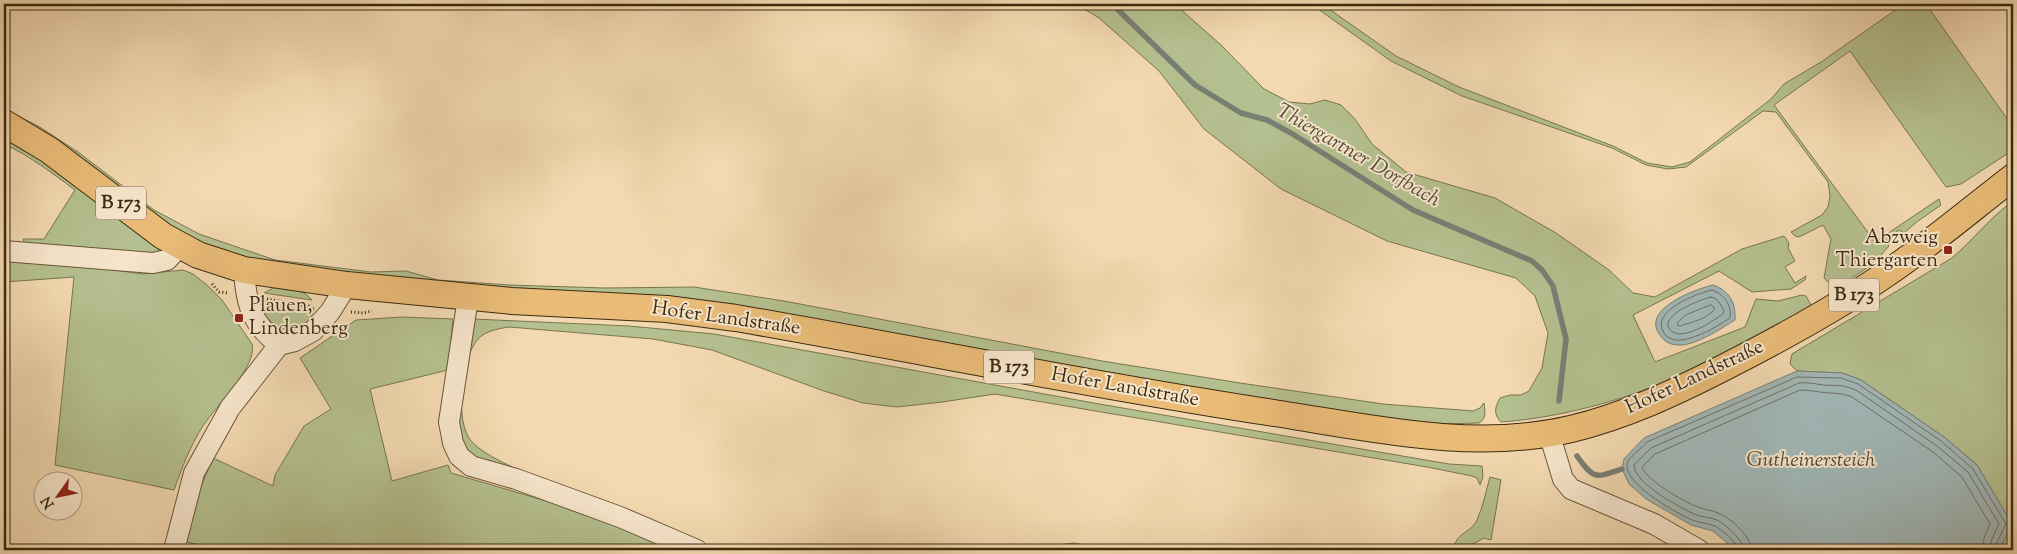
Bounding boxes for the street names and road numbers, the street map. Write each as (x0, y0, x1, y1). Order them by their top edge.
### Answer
road number: B 173 (96, 187, 146, 220)
road number: B 173 (1829, 278, 1879, 312)
street label: Hofer Landstraße (650, 294, 802, 344)
street label: Hofer Landstraße (1621, 333, 1769, 423)
road number: B 173 (984, 351, 1034, 384)
street label: Hofer Landstraße (1049, 361, 1201, 415)

